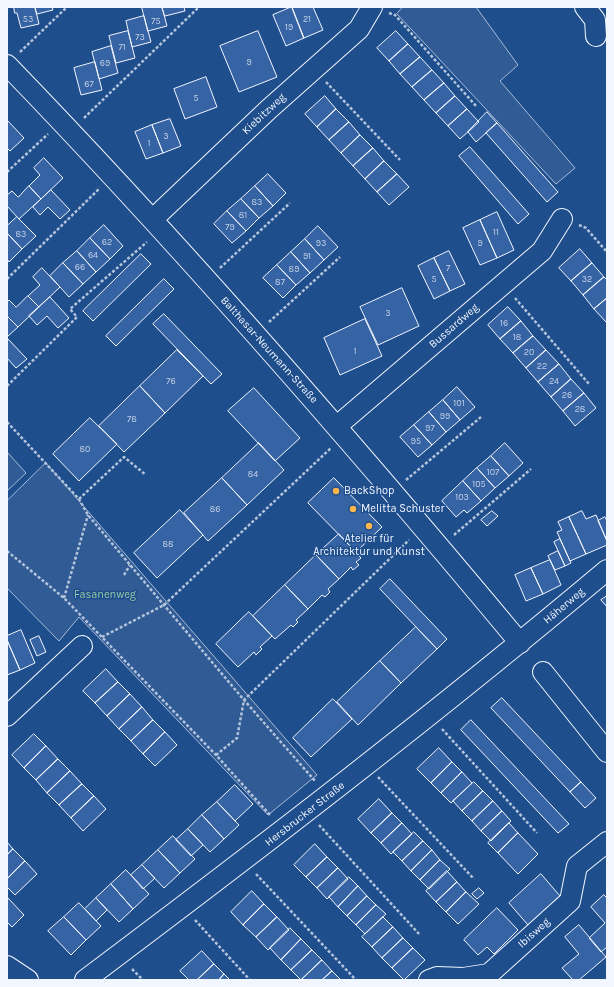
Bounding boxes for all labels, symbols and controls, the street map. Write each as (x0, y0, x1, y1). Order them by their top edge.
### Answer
house number: 53 (23, 14, 33, 24)
house number: 21 (303, 14, 311, 24)
house number: 75 (151, 16, 161, 26)
house number: 19 (285, 22, 293, 32)
house number: 73 (135, 32, 145, 42)
house number: 71 (118, 42, 126, 52)
house number: 9 (246, 57, 252, 67)
house number: 69 (100, 58, 110, 68)
house number: 67 (84, 79, 94, 89)
street label: Kiebitzweg (240, 91, 288, 137)
house number: 5 (193, 93, 199, 103)
house number: 3 (163, 131, 169, 141)
house number: 1 (148, 138, 150, 148)
house number: 83 (252, 197, 262, 207)
house number: 81 (239, 210, 247, 220)
house number: 79 (225, 222, 235, 232)
house number: 11 (493, 227, 499, 237)
house number: 83 (16, 229, 26, 239)
house number: 62 (102, 237, 112, 247)
house number: 93 (316, 238, 326, 248)
house number: 9 (477, 238, 483, 248)
house number: 64 (88, 250, 98, 260)
house number: 91 (303, 251, 311, 261)
house number: 66 (75, 262, 85, 272)
house number: 7 (446, 263, 450, 273)
house number: 89 (289, 264, 299, 274)
house number: 5 (431, 274, 437, 284)
house number: 32 (582, 274, 592, 284)
house number: 87 (275, 277, 285, 287)
street label: Balthasar-Neumann-Straße (218, 294, 320, 406)
street label: Bussardweg (426, 301, 482, 351)
house number: 3 (385, 308, 391, 318)
house number: 16 (500, 318, 508, 328)
house number: 18 (513, 332, 521, 342)
house number: 1 (354, 346, 356, 356)
house number: 20 (524, 347, 534, 357)
house number: 22 (537, 361, 547, 371)
house number: 76 (166, 376, 176, 386)
house number: 24 (549, 376, 559, 386)
house number: 26 (562, 390, 572, 400)
house number: 101 (453, 398, 465, 408)
house number: 28 (575, 404, 585, 414)
house number: 99 (440, 411, 450, 421)
house number: 78 (127, 414, 137, 424)
house number: 97 (425, 423, 435, 433)
house number: 95 (411, 436, 421, 446)
house number: 80 (80, 444, 90, 454)
house number: 107 (487, 467, 499, 477)
house number: 84 (248, 469, 258, 479)
house number: 105 (472, 479, 486, 489)
place label: BackShop (344, 484, 394, 498)
marker: BackShop (331, 486, 341, 496)
house number: 103 (455, 492, 469, 502)
place label: Melitta Schuster (361, 502, 444, 516)
house number: 86 (210, 504, 220, 514)
marker: Melitta Schuster (348, 504, 358, 514)
marker: Atelier für Architektur und Kunst (364, 521, 374, 531)
place label: Atelier für Architektur und Kunst (313, 532, 425, 558)
house number: 88 (162, 539, 174, 549)
street label: Häherweg (541, 585, 587, 627)
park label: Fasanenweg (74, 588, 136, 602)
street label: Hersbrucker Straße (263, 779, 347, 849)
street label: Ibisweg (515, 915, 553, 951)

